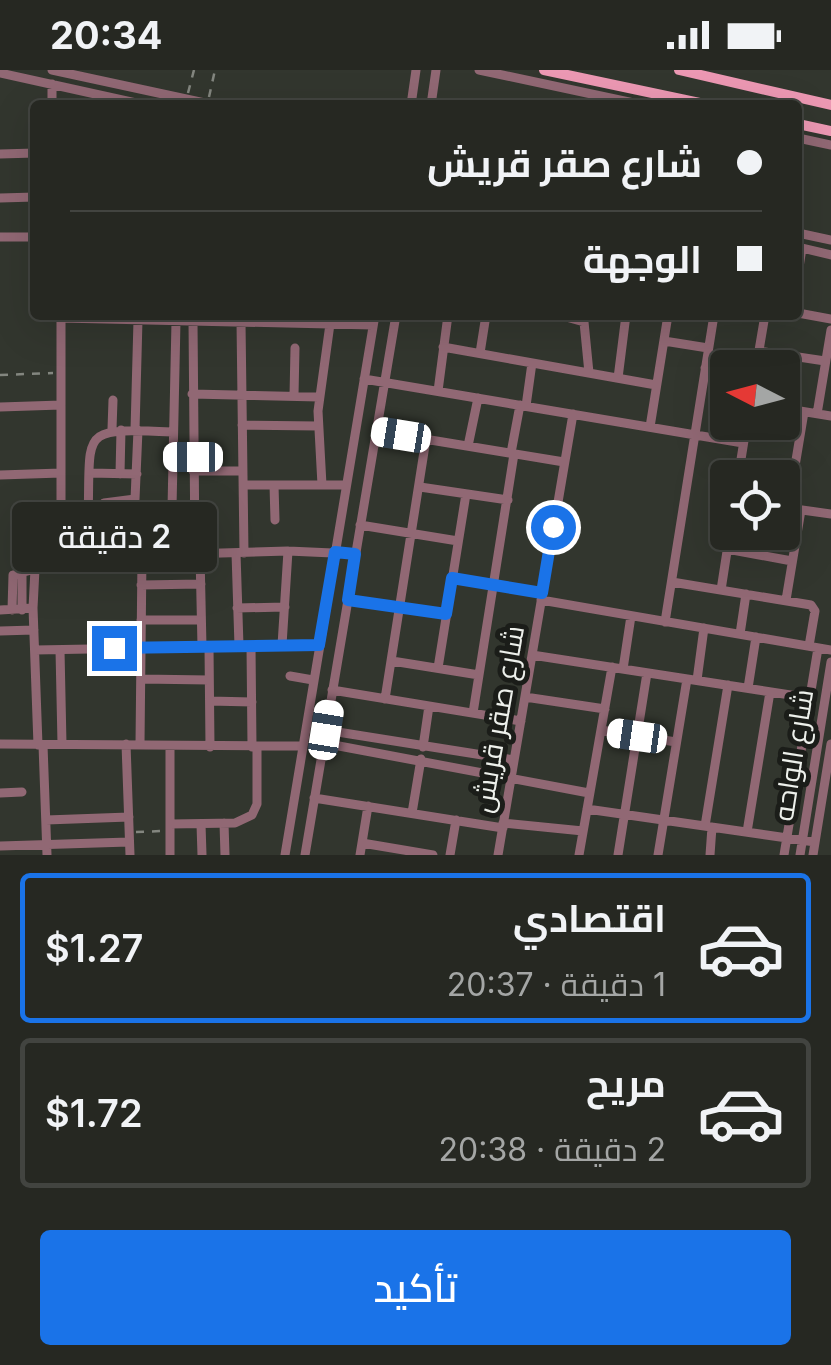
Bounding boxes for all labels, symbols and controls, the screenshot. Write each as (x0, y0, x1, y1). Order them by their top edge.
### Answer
text: 20:34 (50, 12, 162, 58)
text: شارع صقر قريش (427, 140, 702, 186)
text: الوجهة (583, 236, 702, 282)
north arrow (710, 350, 800, 440)
map controls (710, 350, 800, 550)
car (369, 415, 433, 455)
car (163, 442, 223, 472)
button: locate (710, 460, 800, 550)
callout: 2 دقيقة (12, 503, 216, 573)
route start (531, 505, 576, 550)
text: 2 دقيقة (58, 517, 171, 556)
street label: شارع صقر قريش (465, 623, 533, 816)
route end (92, 626, 137, 671)
street label: شارع الواحه (766, 687, 822, 824)
car (306, 698, 346, 762)
car (605, 717, 669, 755)
text: اقتصادي (513, 895, 666, 941)
icon: car (696, 903, 786, 993)
text: $1.27 (45, 925, 143, 971)
text: 1 دقيقة · 20:37 (447, 965, 666, 1004)
text: مريح (586, 1060, 666, 1106)
icon: car (696, 1068, 786, 1158)
text: $1.72 (45, 1090, 143, 1136)
text: 2 دقيقة · 20:38 (439, 1130, 666, 1169)
button: تأكيد (40, 1230, 791, 1345)

